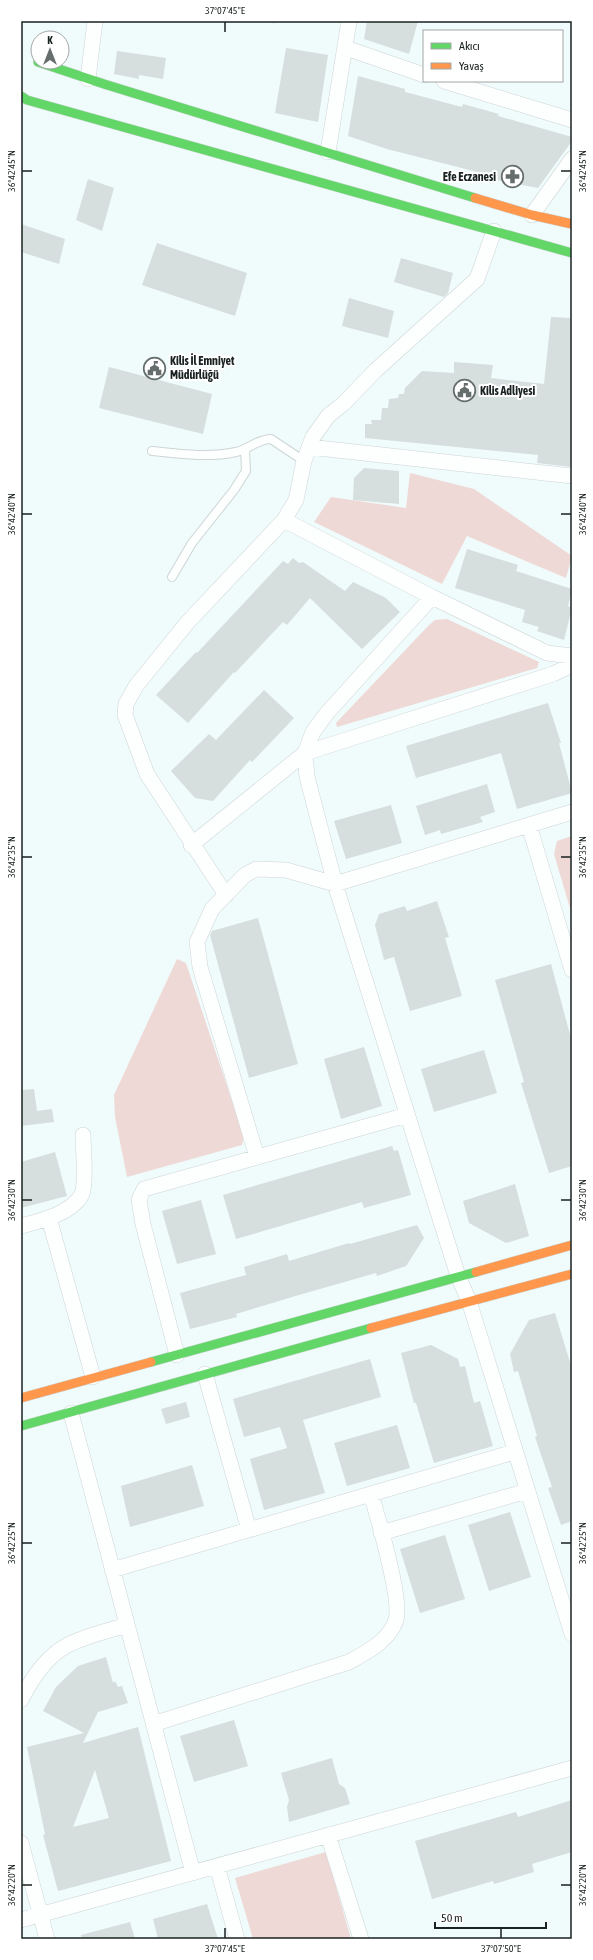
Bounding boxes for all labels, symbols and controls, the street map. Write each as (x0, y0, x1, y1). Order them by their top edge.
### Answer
text: 37°07'45"E (205, 5, 246, 16)
north arrow (30, 30, 70, 70)
legend (423, 30, 563, 82)
text: K (47, 34, 53, 46)
text: Akıcı (459, 39, 480, 53)
text: Yavaş (459, 59, 484, 73)
text: 36°42'45"N (6, 150, 17, 192)
text: 36°42'45"N (577, 150, 588, 192)
pharmacy icon: Efe Eczanesi (499, 164, 525, 190)
place label: Efe Eczanesi (443, 170, 496, 184)
place label: Kilis İl Emniyet Müdürlüğü (170, 353, 235, 382)
public building icon: Kilis İl Emniyet Müdürlüğü (141, 355, 167, 381)
public building icon: Kilis Adliyesi (452, 378, 478, 404)
place label: Kilis Adliyesi (480, 384, 535, 398)
text: 36°42'40"N (6, 493, 17, 535)
text: 36°42'40"N (577, 493, 588, 535)
text: 36°42'35"N (6, 836, 17, 878)
text: 36°42'35"N (577, 836, 588, 878)
text: 36°42'30"N (6, 1179, 17, 1221)
text: 36°42'30"N (577, 1179, 588, 1221)
text: 36°42'25"N (6, 1522, 17, 1564)
text: 36°42'25"N (577, 1522, 588, 1564)
text: 36°42'20"N (6, 1864, 17, 1906)
text: 36°42'20"N (577, 1864, 588, 1906)
scale bar (435, 1904, 546, 1930)
text: 50 m (441, 1911, 463, 1925)
text: 37°07'45"E (205, 1943, 246, 1954)
text: 37°07'50"E (481, 1943, 522, 1954)

